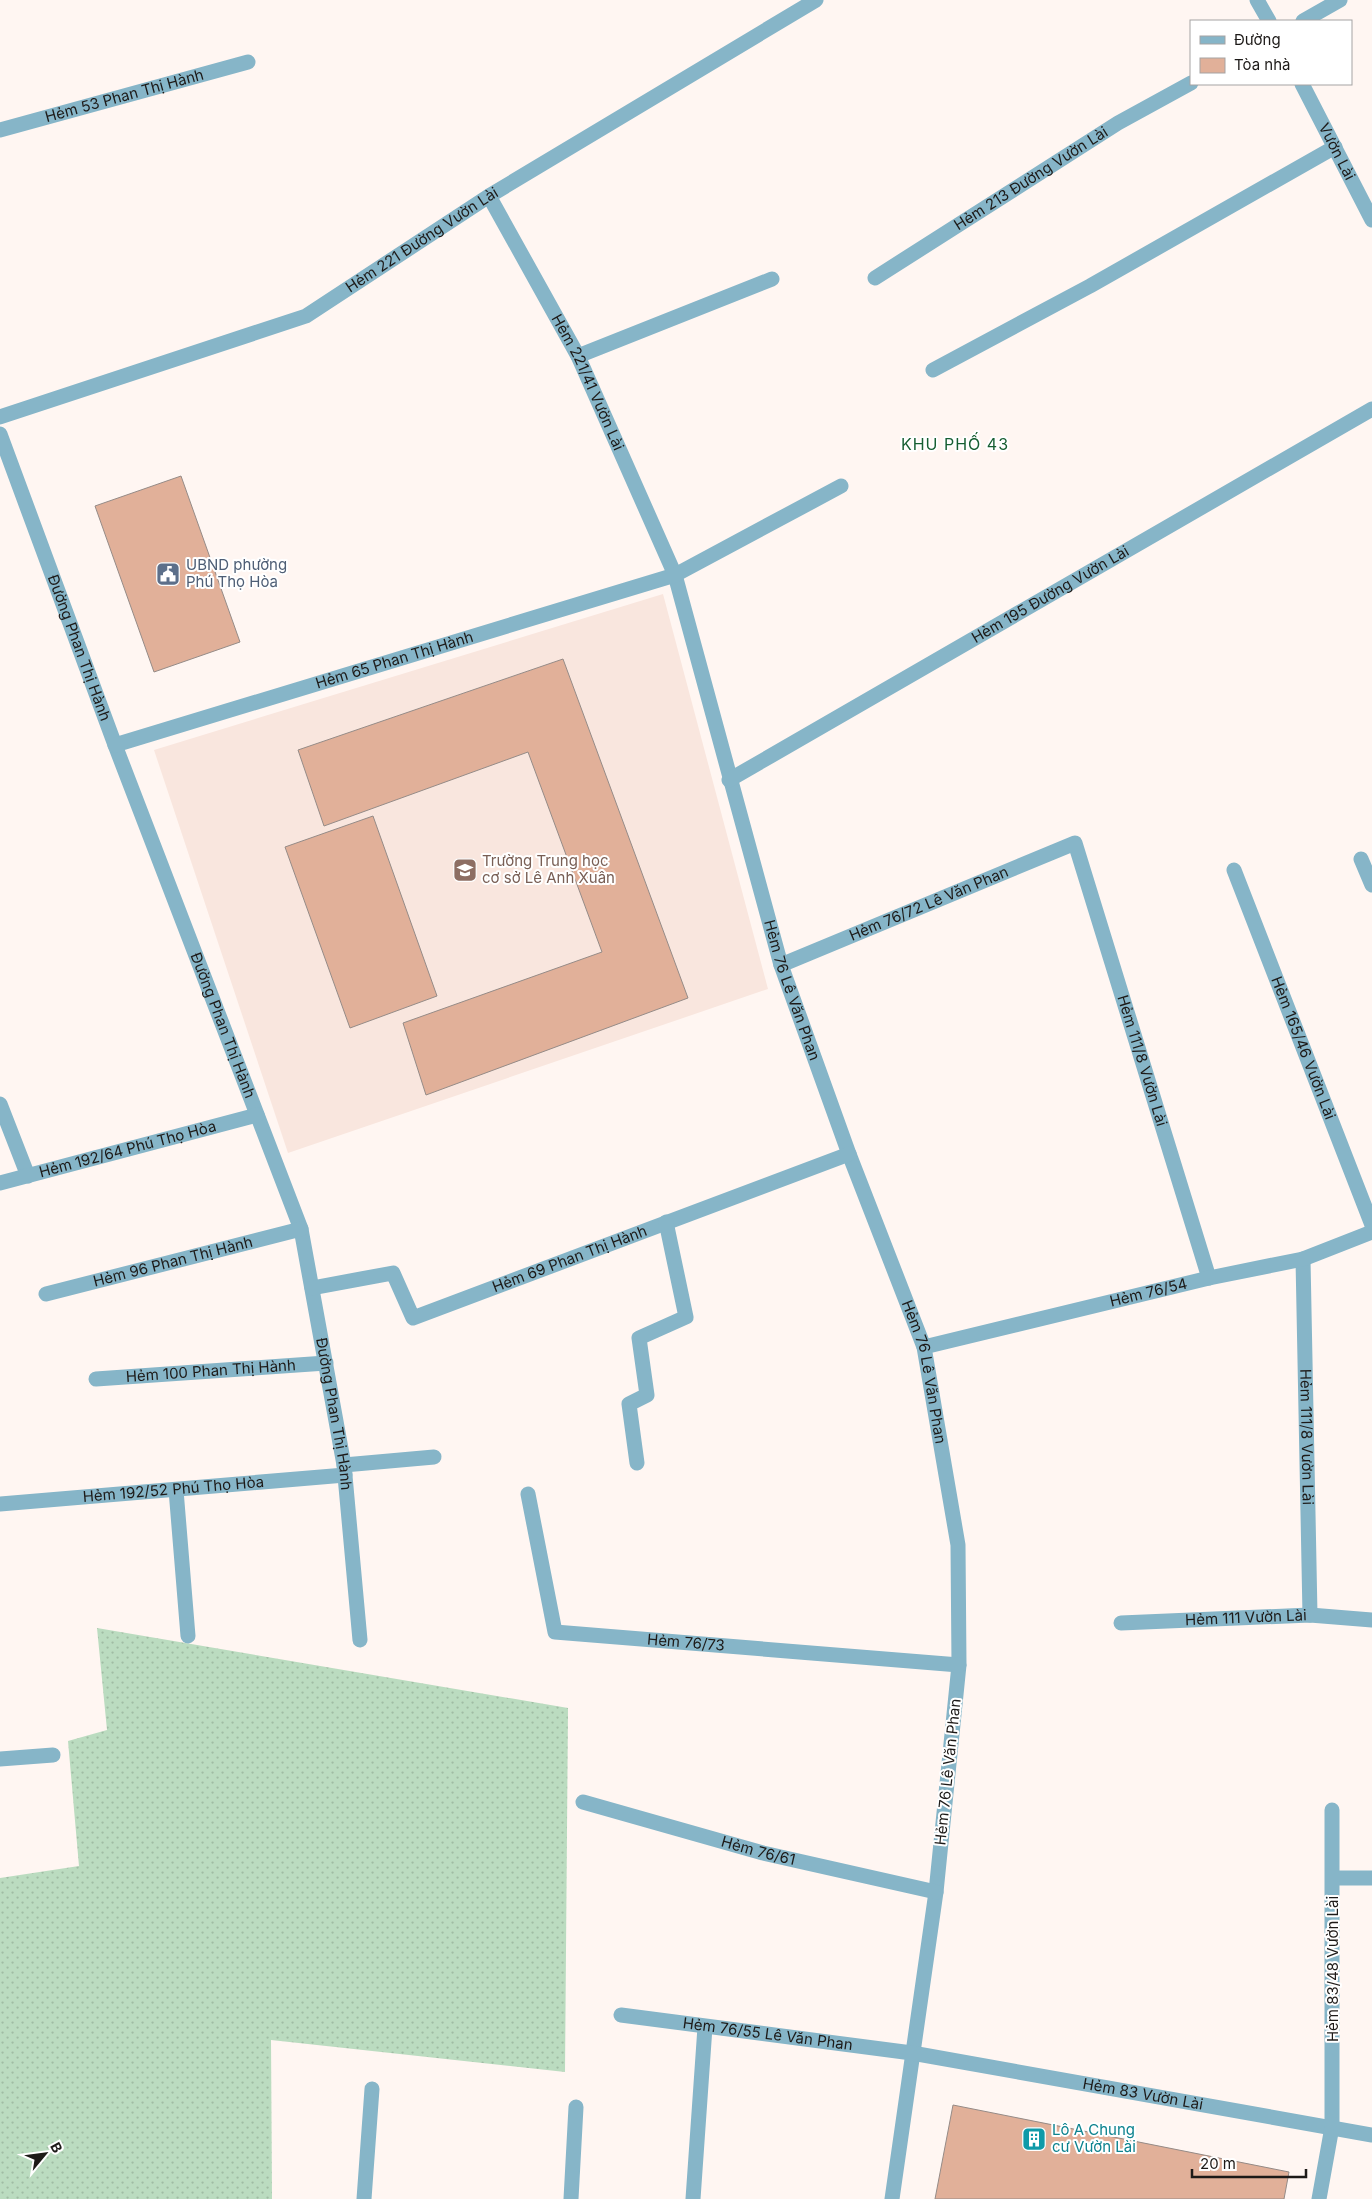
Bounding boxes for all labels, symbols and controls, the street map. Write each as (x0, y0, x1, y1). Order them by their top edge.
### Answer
legend (1190, 20, 1352, 85)
text: Đường (1234, 30, 1281, 49)
text: Tòa nhà (1234, 55, 1290, 74)
street label: Hẻm 53 Phan Thị Hành (43, 65, 206, 126)
street label: Vườn Lài (1315, 120, 1360, 183)
street label: Hẻm 213 Đường Vườn Lài (950, 122, 1111, 234)
street label: Hẻm 221 Đường Vườn Lài (342, 183, 502, 296)
street label: Hẻm 221/41 Vườn Lài (548, 311, 629, 453)
district label: KHU PHỐ 43 (901, 432, 1009, 454)
street label: Hẻm 195 Đường Vườn Lài (968, 541, 1132, 647)
place label: UBND phường Phú Thọ Hòa (186, 555, 287, 591)
public building icon: UBND phường Phú Thọ Hòa (155, 561, 181, 587)
street label: Đường Phan Thị Hành (44, 572, 115, 723)
street label: Hẻm 65 Phan Thị Hành (313, 627, 475, 693)
place label: Trường Trung học cơ sở Lê Anh Xuân (482, 851, 615, 887)
school or university icon: Trường Trung học cơ sở Lê Anh Xuân (452, 857, 478, 883)
street label: Hẻm 76/72 Lê Văn Phan (846, 862, 1011, 945)
street label: Hẻm 76 Lê Văn Phan (760, 918, 825, 1063)
street label: Đường Phan Thị Hành (187, 950, 260, 1101)
street label: Hẻm 165/46 Vườn Lài (1267, 973, 1340, 1122)
street label: Hẻm 111/8 Vườn Lài (1113, 993, 1172, 1128)
street label: Hẻm 192/64 Phú Thọ Hòa (37, 1116, 218, 1181)
street label: Hẻm 69 Phan Thị Hành (489, 1221, 650, 1296)
street label: Hẻm 96 Phan Thị Hành (91, 1232, 255, 1291)
street label: Hẻm 76/54 (1108, 1274, 1189, 1311)
street label: Hẻm 76 Lê Văn Phan (898, 1297, 950, 1445)
street label: Đường Phan Thị Hành (312, 1336, 356, 1491)
street label: Hẻm 100 Phan Thị Hành (125, 1355, 296, 1386)
street label: Hẻm 111/8 Vườn Lài (1296, 1369, 1318, 1505)
street label: Hẻm 192/52 Phú Thọ Hòa (82, 1472, 265, 1506)
street label: Hẻm 111 Vườn Lài (1185, 1605, 1307, 1629)
street label: Hẻm 76/73 (646, 1630, 726, 1655)
street label: Hẻm 76 Lê Văn Phan (930, 1698, 965, 1846)
street label: Hẻm 76/61 (719, 1832, 797, 1869)
street label: Hẻm 83/48 Vườn Lài (1323, 1896, 1342, 2042)
street label: Hẻm 76/55 Lê Văn Phan (682, 2013, 854, 2054)
street label: Hẻm 83 Vườn Lài (1081, 2074, 1205, 2114)
place label: Lô A Chung cư Vườn Lài (1052, 2120, 1136, 2156)
building icon: Lô A Chung cư Vườn Lài (1021, 2126, 1047, 2152)
north arrow (20, 2129, 70, 2179)
text: B (47, 2139, 66, 2156)
scale bar (1192, 2146, 1306, 2178)
text: 20 m (1200, 2154, 1236, 2173)

